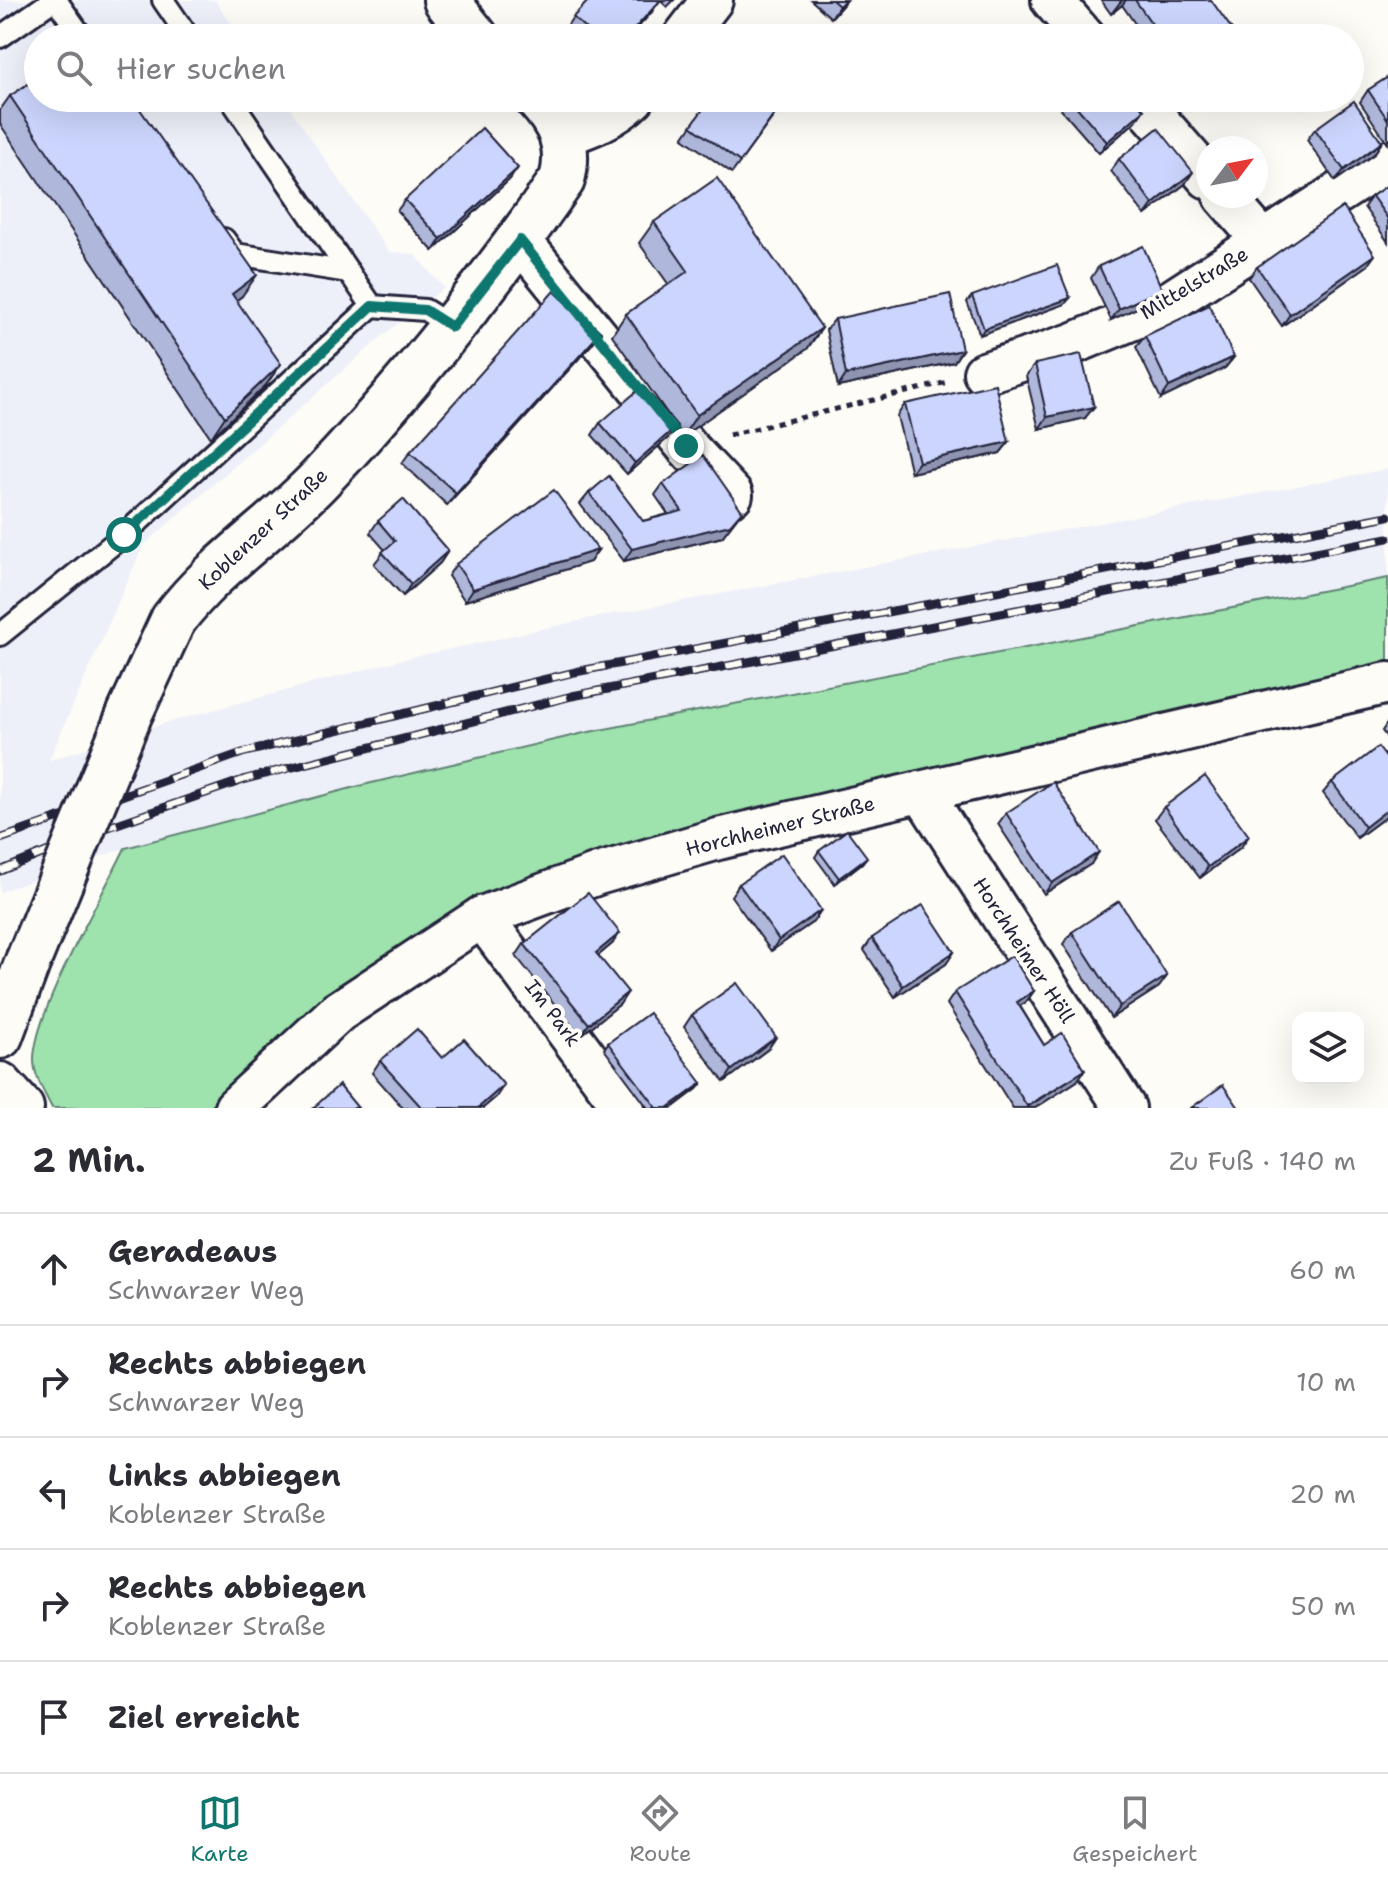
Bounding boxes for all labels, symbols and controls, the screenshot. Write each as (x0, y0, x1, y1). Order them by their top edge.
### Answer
search box (24, 24, 1364, 112)
icon: search (52, 46, 96, 90)
text: Hier suchen (116, 48, 286, 89)
north arrow (1196, 136, 1268, 208)
street label: Mittelstraße (1135, 241, 1253, 325)
route end (668, 428, 704, 464)
street label: Koblenzer Straße (193, 462, 333, 596)
route start (106, 517, 142, 553)
street label: Horchheimer Straße (683, 790, 877, 862)
street label: Horchheimer Höll (967, 872, 1081, 1028)
street label: Im Park (519, 974, 587, 1052)
map controls (1292, 1012, 1364, 1084)
button: layers (1292, 1012, 1364, 1084)
text: 2 Min. (32, 1137, 145, 1183)
text: Zu Fuß · 140 m (1169, 1143, 1356, 1178)
text: Geradeaus (108, 1231, 277, 1272)
icon: ahead (32, 1247, 76, 1291)
text: 60 m (1289, 1252, 1356, 1287)
text: Schwarzer Weg (108, 1272, 304, 1307)
text: Rechts abbiegen (108, 1343, 366, 1384)
icon: right (32, 1359, 76, 1403)
text: 10 m (1296, 1364, 1356, 1399)
text: Schwarzer Weg (108, 1384, 304, 1419)
text: Links abbiegen (108, 1455, 341, 1496)
icon: left (32, 1471, 76, 1515)
text: 20 m (1289, 1476, 1356, 1511)
text: Koblenzer Straße (108, 1496, 326, 1531)
text: Rechts abbiegen (108, 1567, 366, 1608)
icon: right (32, 1583, 76, 1627)
text: 50 m (1291, 1588, 1356, 1623)
text: Koblenzer Straße (108, 1608, 326, 1643)
icon: arrive (32, 1695, 76, 1739)
text: Ziel erreicht (108, 1697, 300, 1738)
tab: Karte (190, 1791, 249, 1868)
tab: Route (630, 1791, 691, 1868)
tab: Gespeichert (1072, 1791, 1198, 1868)

